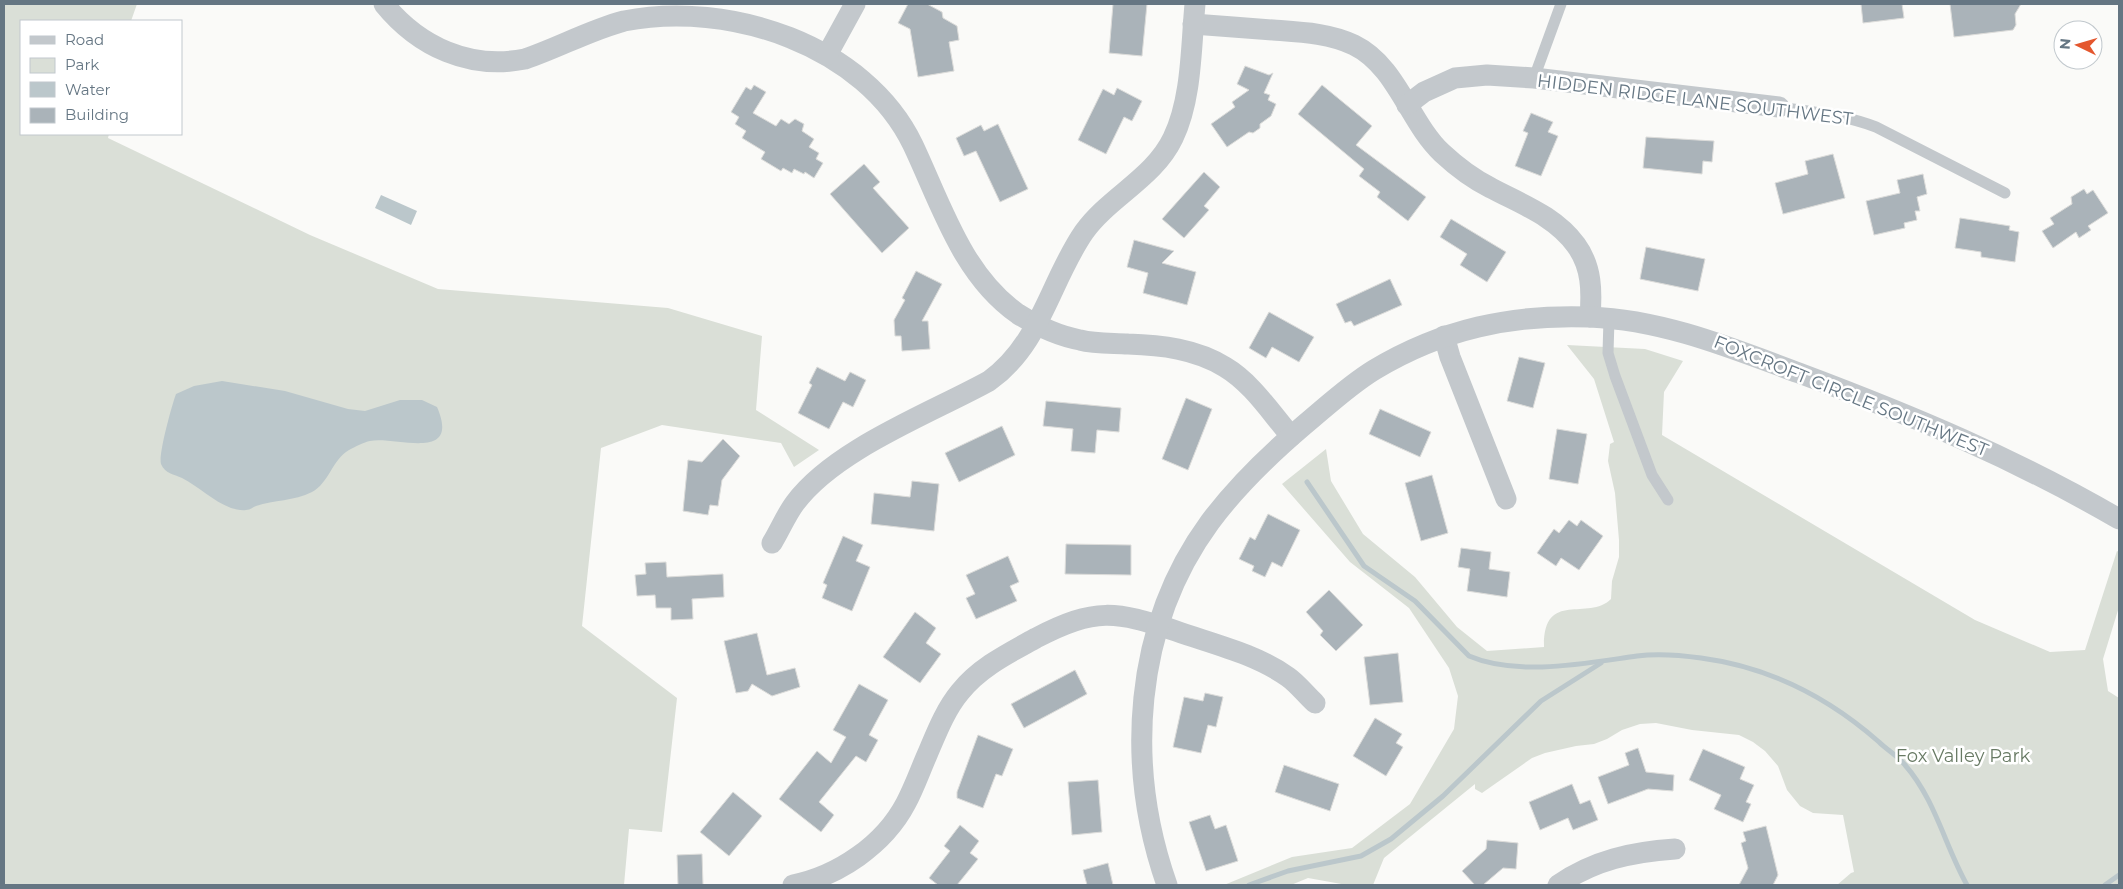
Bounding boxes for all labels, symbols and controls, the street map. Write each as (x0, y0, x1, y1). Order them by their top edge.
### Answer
legend (20, 20, 182, 135)
north arrow (2053, 20, 2103, 70)
text: Road (65, 30, 104, 49)
text: N (2056, 37, 2075, 50)
text: Park (65, 55, 99, 74)
street label: HIDDEN RIDGE LANE SOUTHWEST (1536, 70, 1855, 130)
text: Water (65, 80, 111, 99)
text: Building (65, 105, 129, 124)
street label: FOXCROFT CIRCLE SOUTHWEST (1711, 331, 1992, 461)
park label: Fox Valley Park (1896, 745, 2031, 767)

